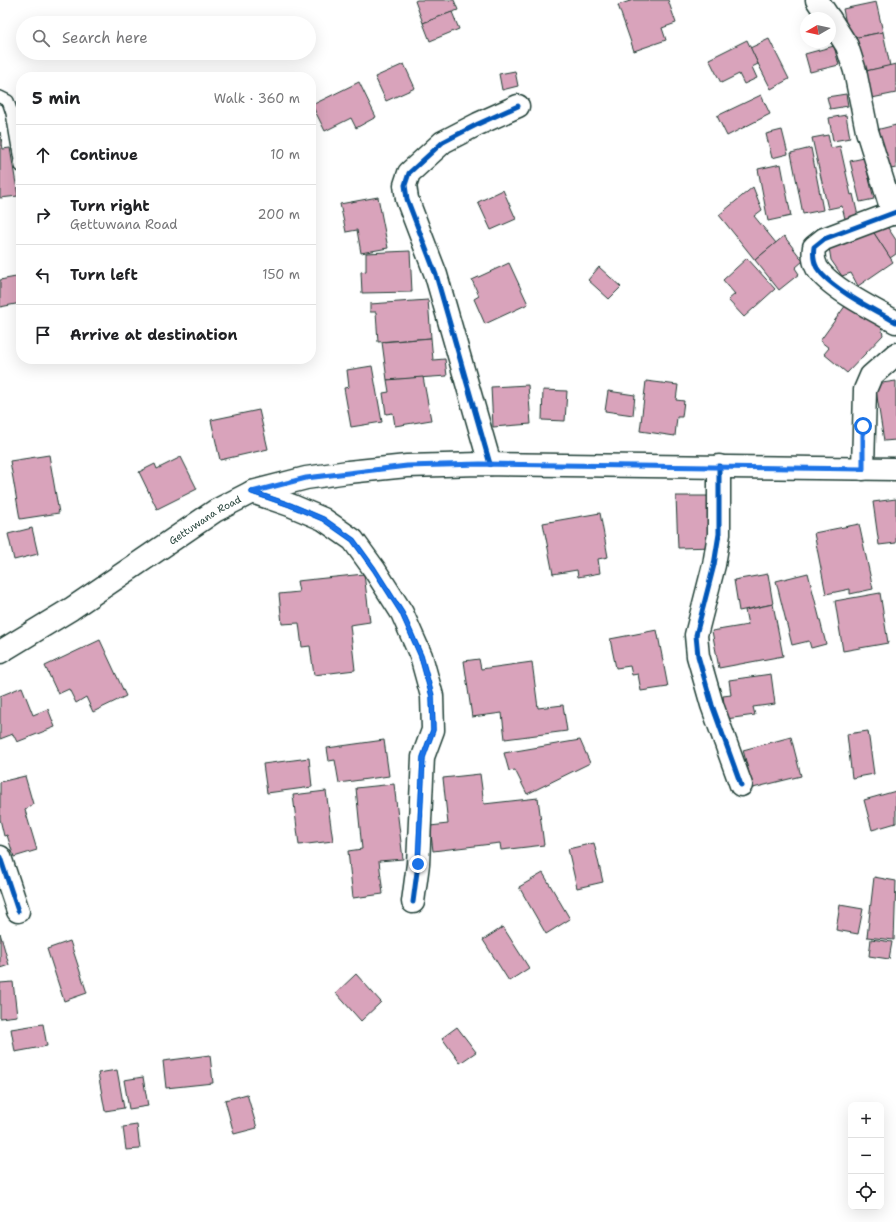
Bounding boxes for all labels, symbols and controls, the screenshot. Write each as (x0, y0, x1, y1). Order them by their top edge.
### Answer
north arrow (800, 12, 836, 48)
search box (16, 16, 316, 60)
icon: search (30, 27, 52, 49)
text: Search here (62, 28, 148, 48)
text: 5 min (32, 87, 80, 109)
text: Walk · 360 m (214, 90, 300, 107)
icon: ahead (32, 144, 54, 166)
text: Continue (70, 145, 138, 165)
text: 10 m (270, 146, 300, 163)
text: Turn right (70, 196, 150, 216)
icon: right (32, 204, 54, 226)
text: 200 m (258, 206, 300, 223)
text: Gettuwana Road (70, 216, 178, 233)
icon: left (32, 264, 54, 286)
text: Turn left (70, 265, 138, 285)
text: 150 m (262, 266, 300, 283)
icon: arrive (32, 324, 54, 346)
text: Arrive at destination (70, 325, 238, 345)
route start (854, 417, 872, 435)
street label: Gettuwana Road (166, 492, 244, 547)
route end (409, 855, 427, 873)
map controls (848, 1102, 884, 1210)
button: + (848, 1102, 884, 1138)
button: − (848, 1138, 884, 1174)
button: locate (848, 1174, 884, 1210)

